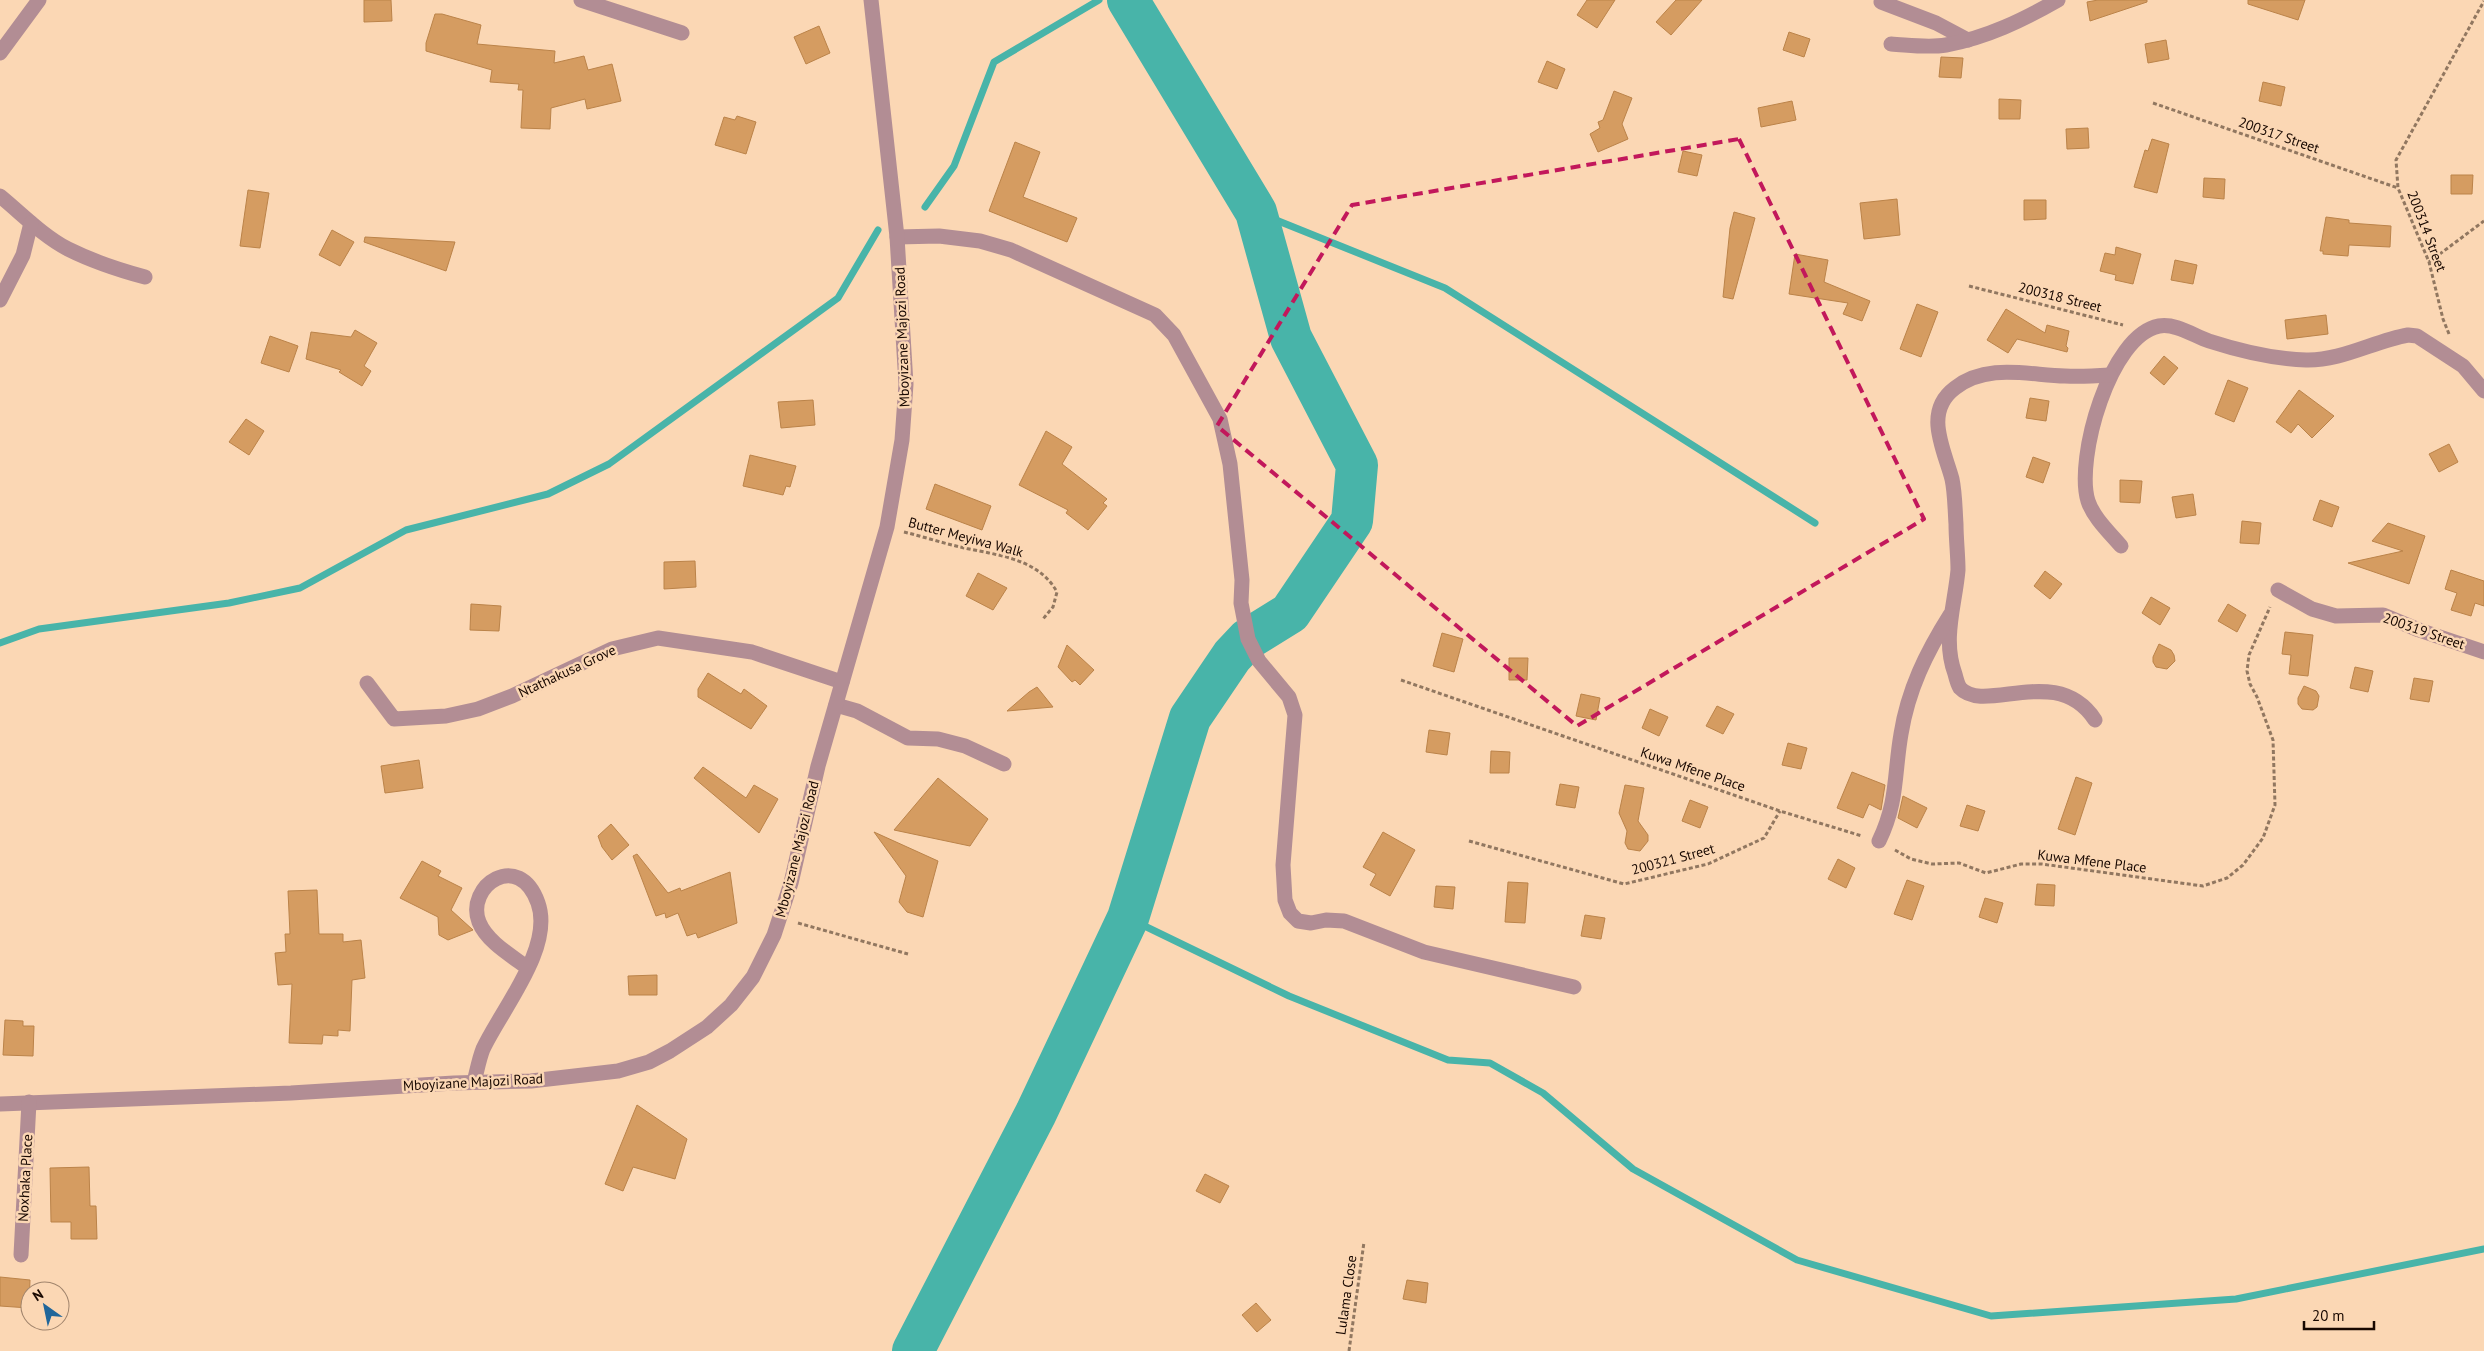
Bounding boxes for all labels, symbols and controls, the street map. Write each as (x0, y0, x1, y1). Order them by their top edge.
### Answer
street label: 200317 Street (2236, 113, 2322, 157)
street label: 200314 Street (2403, 188, 2451, 274)
street label: Mboyizane Majozi Road (891, 267, 913, 407)
street label: 200318 Street (2016, 278, 2104, 316)
street label: Butter Meyiwa Walk (907, 513, 1026, 561)
street label: 200319 Street (2381, 609, 2467, 653)
street label: Ntathakusa Grove (515, 641, 619, 701)
street label: Kuwa Mfene Place (1638, 743, 1748, 795)
street label: Mboyizane Majozi Road (771, 779, 823, 919)
street label: 200321 Street (1629, 839, 1717, 879)
street label: Kuwa Mfene Place (2036, 845, 2148, 877)
street label: Mboyizane Majozi Road (402, 1069, 544, 1095)
street label: Noxhaka Place (14, 1134, 36, 1222)
street label: Lulama Close (1332, 1254, 1360, 1336)
north arrow (20, 1281, 70, 1331)
text: N (29, 1285, 47, 1305)
scale bar (2304, 1298, 2374, 1330)
text: 20 m (2312, 1306, 2345, 1325)

